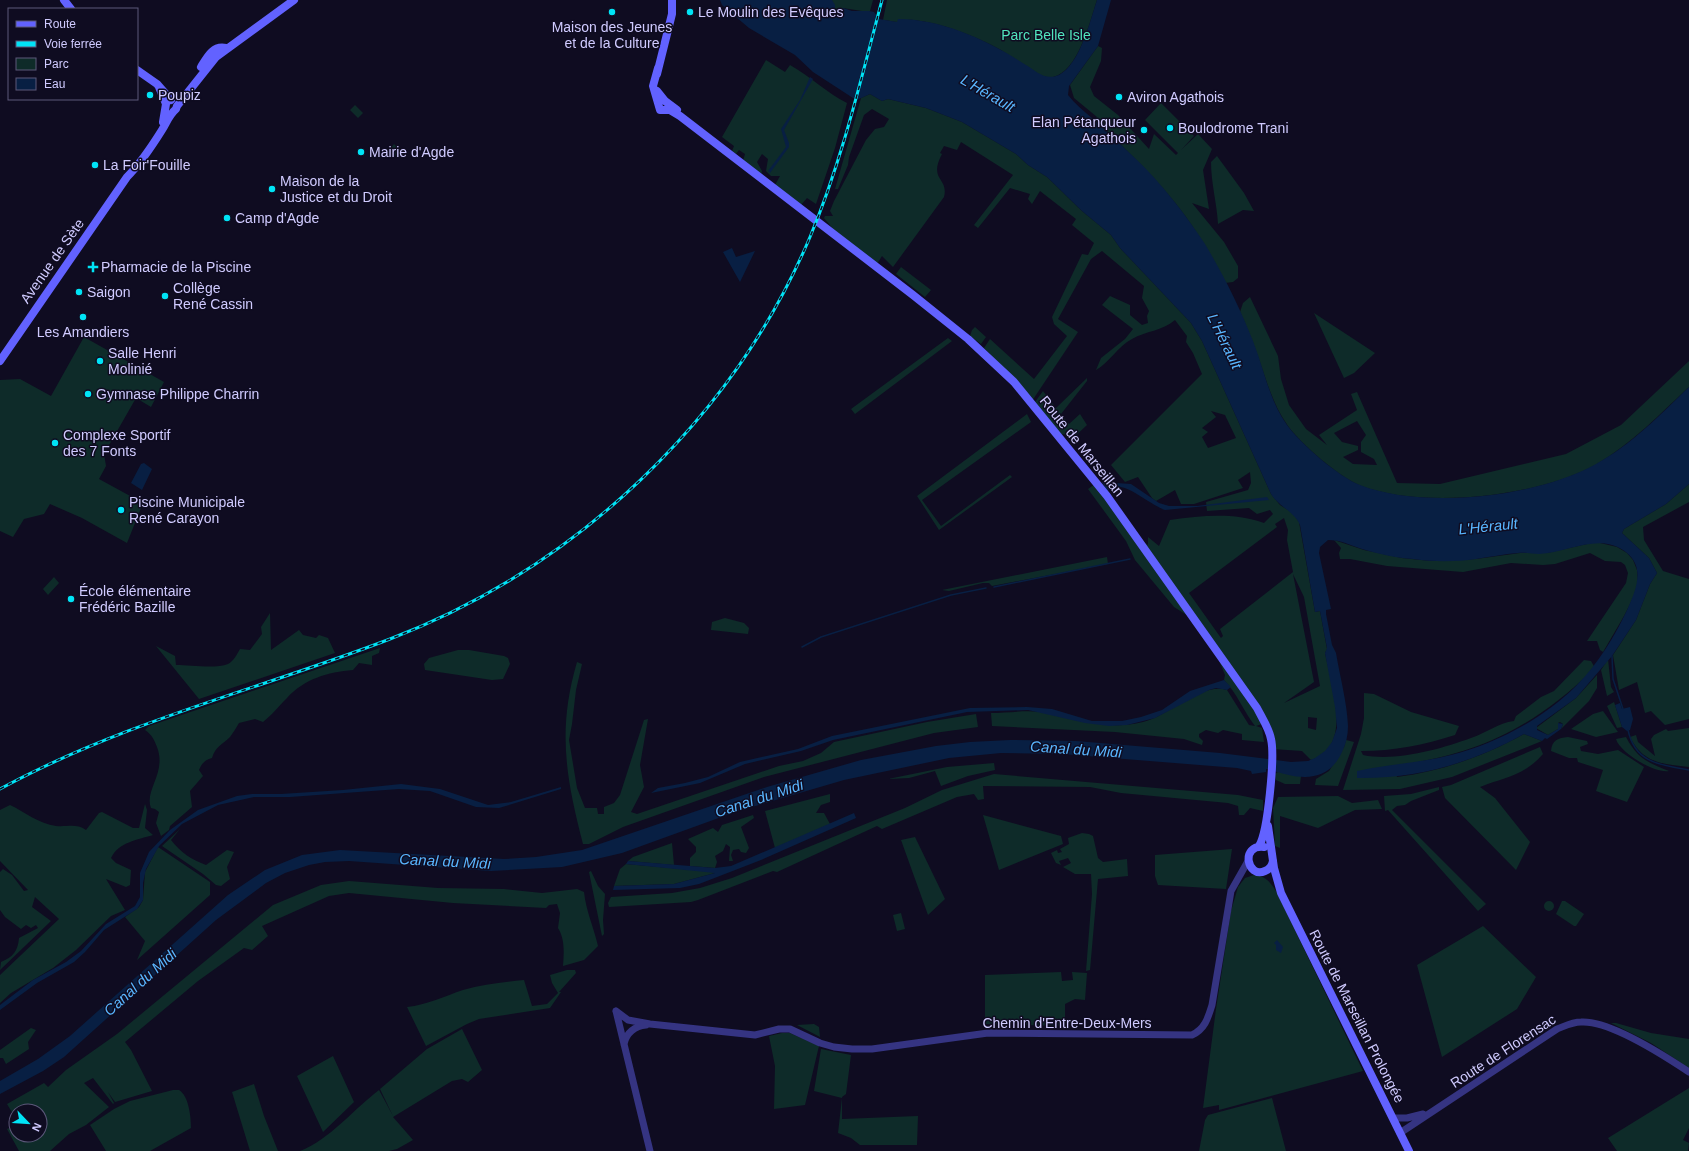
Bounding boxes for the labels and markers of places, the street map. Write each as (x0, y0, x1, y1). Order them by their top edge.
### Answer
place label: Le Moulin des Evêques (698, 4, 844, 20)
marker: Maison des Jeunes et de la Culture (607, 7, 617, 17)
marker: Le Moulin des Evêques (685, 7, 695, 17)
place label: Maison des Jeunes et de la Culture (552, 19, 672, 51)
place label: Poupiz (158, 87, 201, 103)
place label: Aviron Agathois (1127, 89, 1224, 105)
marker: Poupiz (145, 90, 155, 100)
marker: Aviron Agathois (1114, 92, 1124, 102)
place label: Elan Pétanqueur Agathois (1032, 114, 1136, 146)
place label: Boulodrome Trani (1178, 120, 1289, 136)
marker: Boulodrome Trani (1165, 123, 1175, 133)
marker: Elan Pétanqueur Agathois (1139, 125, 1149, 135)
place label: Mairie d'Agde (369, 144, 454, 160)
marker: Mairie d'Agde (356, 147, 366, 157)
place label: La Foir'Fouille (103, 157, 191, 173)
marker: La Foir'Fouille (90, 160, 100, 170)
place label: Maison de la Justice et du Droit (280, 173, 392, 205)
marker: Maison de la Justice et du Droit (267, 184, 277, 194)
place label: Camp d'Agde (235, 210, 320, 226)
marker: Camp d'Agde (222, 213, 232, 223)
place label: Pharmacie de la Piscine (101, 259, 251, 275)
marker: Pharmacie de la Piscine (88, 262, 98, 272)
place label: Collège René Cassin (173, 280, 253, 312)
place label: Saigon (87, 284, 131, 300)
marker: Saigon (74, 287, 84, 297)
marker: Collège René Cassin (160, 291, 170, 301)
marker: Les Amandiers (78, 312, 88, 322)
place label: Les Amandiers (37, 324, 129, 340)
place label: Salle Henri Molinié (108, 345, 176, 377)
marker: Salle Henri Molinié (95, 356, 105, 366)
place label: Gymnase Philippe Charrin (96, 386, 259, 402)
marker: Gymnase Philippe Charrin (83, 389, 93, 399)
place label: Complexe Sportif des 7 Fonts (63, 427, 170, 459)
marker: Complexe Sportif des 7 Fonts (50, 438, 60, 448)
place label: Piscine Municipale René Carayon (129, 494, 245, 526)
marker: Piscine Municipale René Carayon (116, 505, 126, 515)
place label: École élémentaire Frédéric Bazille (79, 583, 191, 615)
marker: École élémentaire Frédéric Bazille (66, 594, 76, 604)

